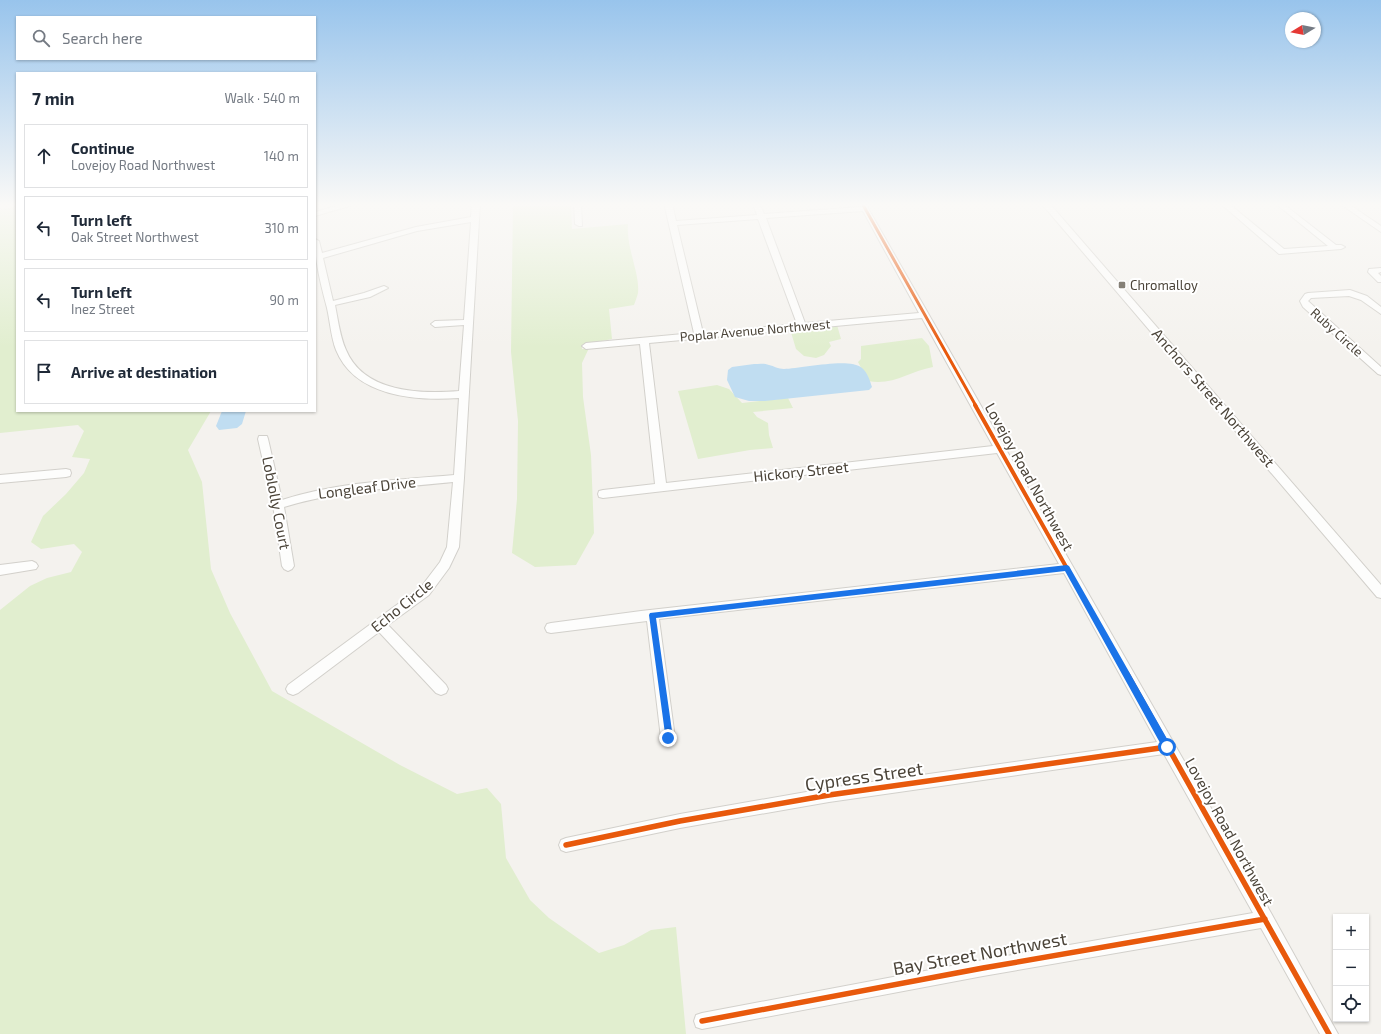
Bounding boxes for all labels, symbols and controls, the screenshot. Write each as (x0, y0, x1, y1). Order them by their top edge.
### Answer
north arrow (1285, 12, 1321, 48)
search box (16, 16, 316, 60)
icon: search (30, 27, 52, 49)
text: Search here (62, 29, 143, 47)
text: 7 min (32, 88, 75, 108)
text: Walk · 540 m (224, 90, 300, 106)
text: Continue (71, 139, 134, 157)
icon: ahead (33, 145, 55, 167)
text: 140 m (264, 148, 299, 164)
text: Lovejoy Road Northwest (71, 157, 215, 173)
text: Turn left (71, 211, 132, 229)
icon: left (33, 217, 55, 239)
text: 310 m (264, 220, 299, 236)
text: Oak Street Northwest (71, 229, 199, 245)
place label: Chromalloy (1130, 277, 1198, 293)
marker: Chromalloy (1117, 280, 1127, 290)
text: Turn left (71, 283, 132, 301)
icon: left (33, 289, 55, 311)
text: 90 m (269, 292, 299, 308)
text: Inez Street (71, 301, 135, 317)
street label: Ruby Circle (1307, 304, 1367, 360)
street label: Poplar Avenue Northwest (679, 315, 831, 345)
street label: Anchors Street Northwest (1149, 324, 1279, 471)
icon: arrive (33, 361, 55, 383)
text: Arrive at destination (71, 363, 217, 381)
street label: Lovejoy Road Northwest (981, 399, 1078, 554)
street label: Loblolly Court (259, 455, 295, 551)
street label: Hickory Street (752, 457, 850, 485)
street label: Longleaf Drive (317, 472, 417, 502)
street label: Echo Circle (367, 575, 436, 636)
route end (659, 729, 677, 747)
route start (1158, 738, 1176, 756)
street label: Lovejoy Road Northwest (1181, 754, 1278, 909)
street label: Cypress Street (803, 757, 924, 795)
map controls (1333, 914, 1369, 1022)
button: + (1333, 914, 1369, 950)
street label: Bay Street Northwest (891, 927, 1069, 979)
button: − (1333, 950, 1369, 986)
button: locate (1333, 986, 1369, 1022)

